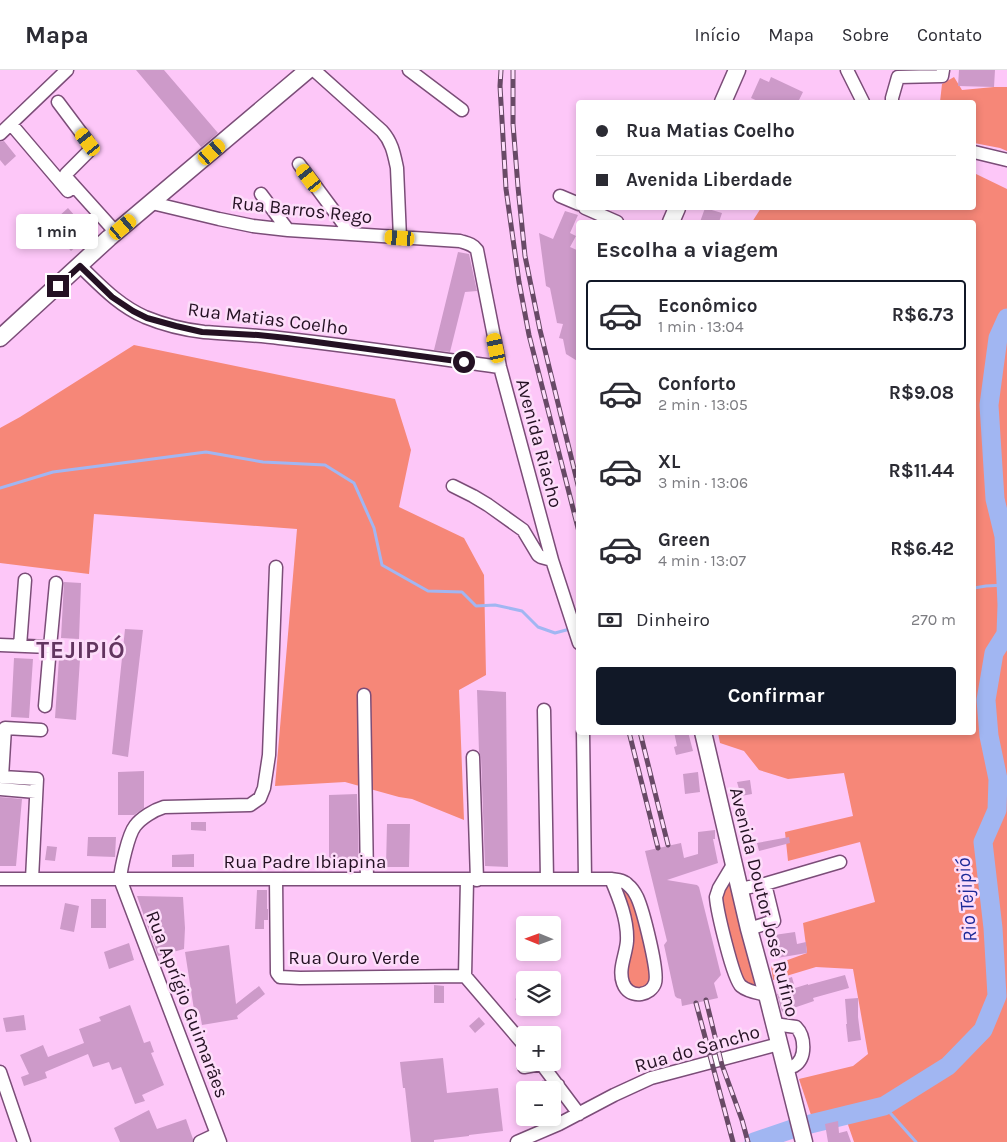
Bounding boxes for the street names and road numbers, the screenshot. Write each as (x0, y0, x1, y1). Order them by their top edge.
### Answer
street label: Rua Barros Rego (230, 192, 373, 228)
street label: Rua Matias Coelho (186, 298, 349, 340)
street label: Avenida Riacho (511, 376, 567, 510)
street label: Avenida Doutor José Rufino (725, 785, 803, 1019)
street label: Rua Padre Ibiapina (224, 851, 386, 873)
street label: Rua Aprígio Guimarães (141, 908, 233, 1101)
street label: Rua Ouro Verde (288, 947, 420, 969)
street label: Rua do Sancho (632, 1021, 762, 1077)

